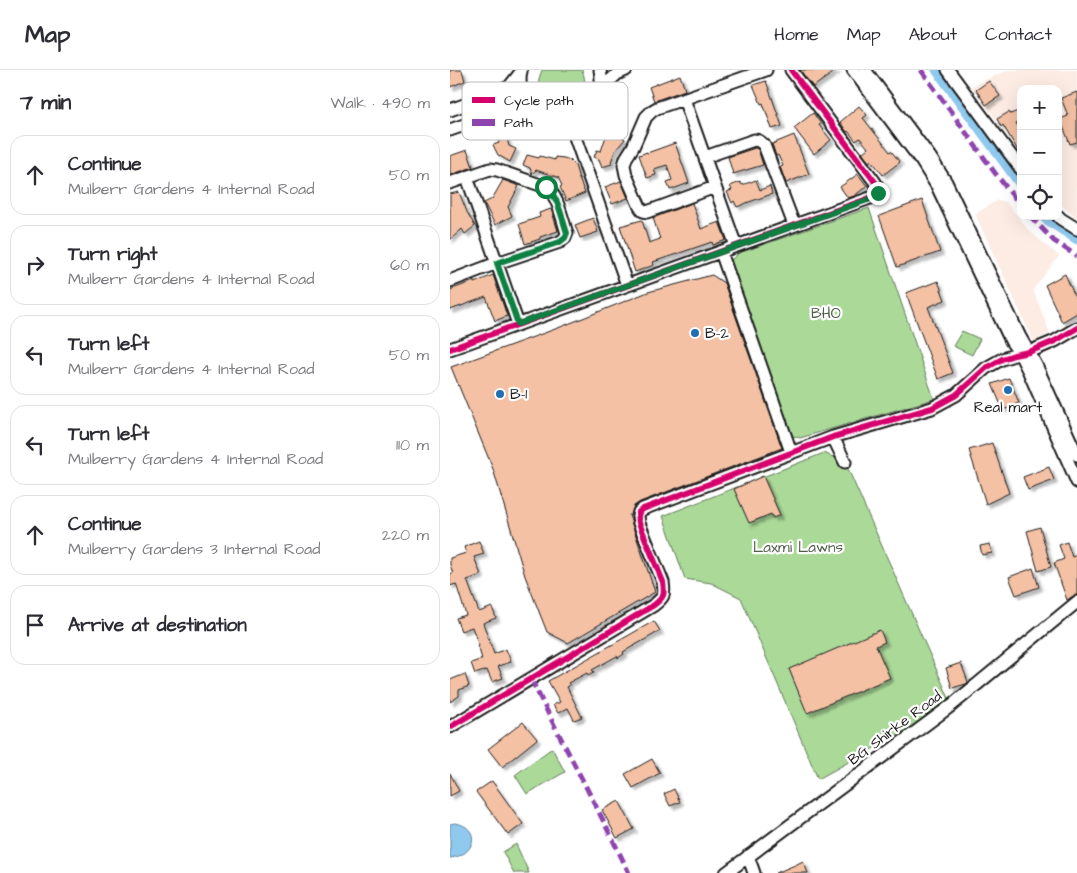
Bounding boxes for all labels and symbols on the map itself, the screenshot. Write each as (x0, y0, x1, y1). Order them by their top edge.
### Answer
legend (462, 82, 628, 140)
text: Cycle path (504, 91, 573, 111)
text: Path (504, 113, 533, 133)
route start (535, 176, 558, 199)
route end (867, 182, 890, 205)
park label: BHO (811, 303, 841, 324)
place label: B-2 (705, 323, 729, 344)
marker: B-2 (689, 327, 701, 339)
place label: B-1 (510, 384, 527, 405)
marker: Real mart (1002, 384, 1014, 396)
marker: B-1 (494, 388, 506, 400)
place label: Real mart (974, 397, 1042, 418)
park label: Laxmi Lawns (753, 537, 844, 558)
street label: BG Shirke Road (844, 686, 946, 770)

